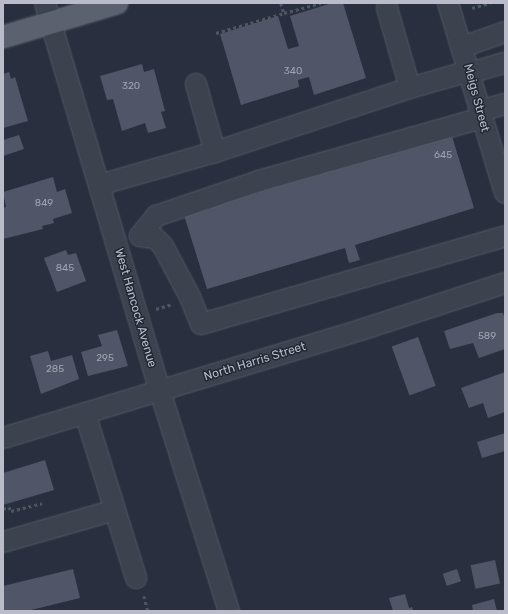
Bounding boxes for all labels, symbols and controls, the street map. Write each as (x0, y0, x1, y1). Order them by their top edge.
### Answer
street label: Meigs Street (460, 62, 492, 134)
house number: 340 (284, 66, 302, 78)
house number: 320 (122, 81, 140, 93)
house number: 645 (434, 150, 452, 162)
house number: 849 (35, 198, 53, 210)
street label: West Hancock Avenue (111, 247, 159, 369)
house number: 845 (56, 263, 74, 275)
house number: 589 (478, 331, 496, 343)
street label: North Harris Street (202, 340, 308, 384)
house number: 295 (96, 353, 114, 365)
house number: 285 (46, 364, 64, 376)

